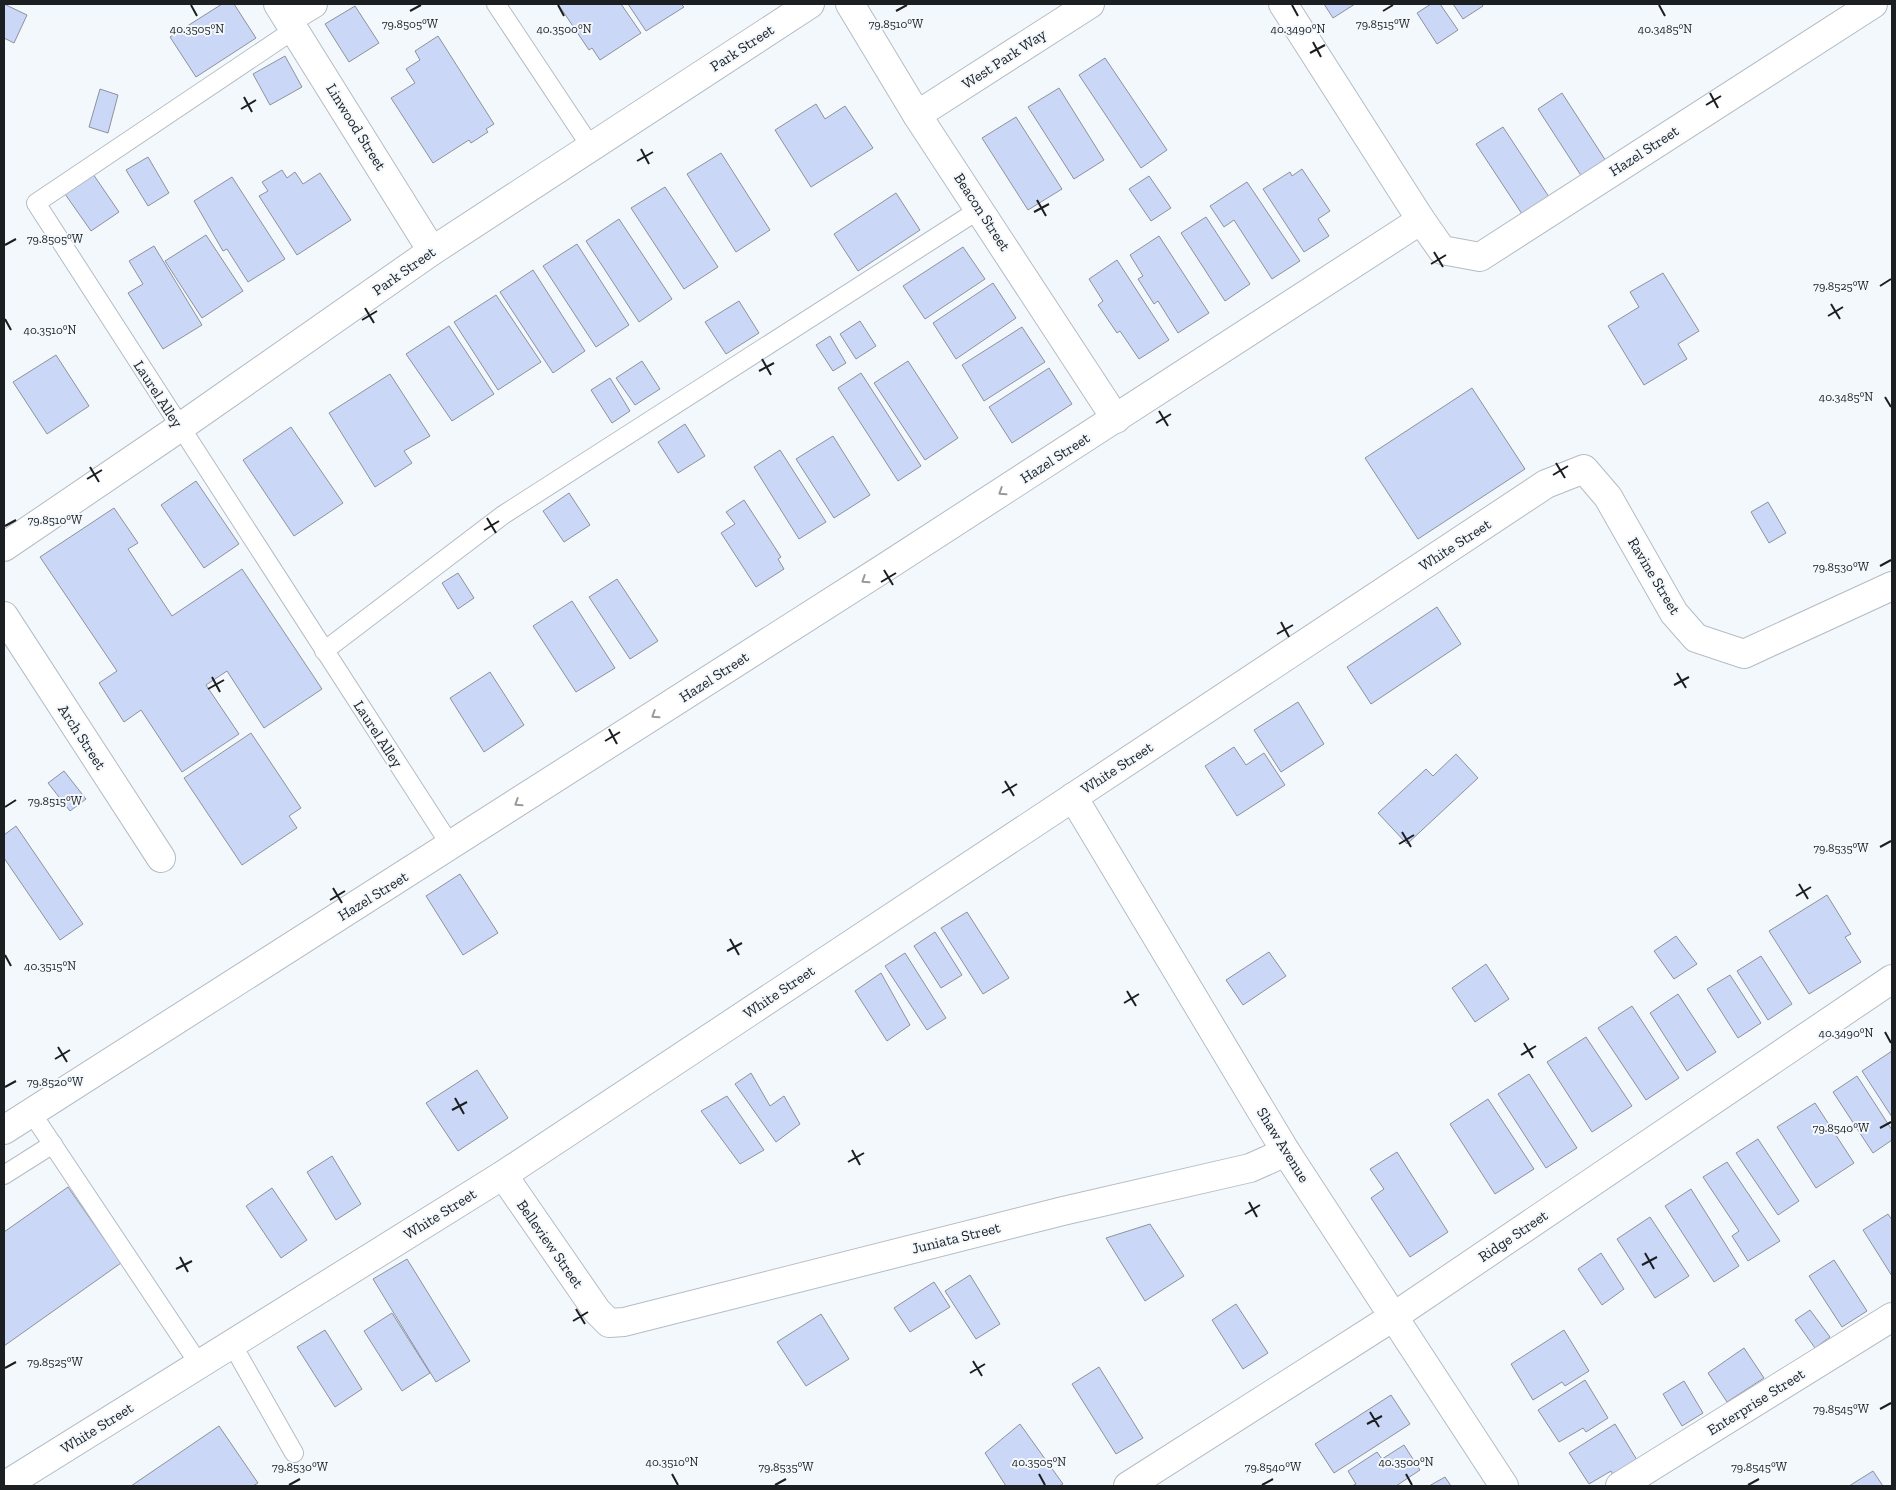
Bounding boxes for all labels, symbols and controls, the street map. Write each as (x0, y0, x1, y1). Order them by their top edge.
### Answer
text: 79.8505°W (382, 17, 439, 31)
text: 79.8510°W (869, 17, 924, 31)
text: 79.8515°W (1356, 17, 1411, 31)
street label: Park Street (707, 20, 778, 75)
text: 40.3505°N (170, 22, 224, 36)
text: 40.3500°N (536, 22, 592, 36)
text: 40.3490°N (1271, 22, 1326, 36)
text: 40.3485°N (1638, 22, 1692, 36)
street label: West Park Way (959, 25, 1050, 93)
street label: Linwood Street (322, 80, 390, 174)
street label: Hazel Street (1606, 122, 1683, 180)
street label: Beacon Street (950, 170, 1014, 255)
text: 79.8505°W (27, 232, 84, 246)
street label: Park Street (369, 243, 439, 299)
text: 79.8525°W (1813, 279, 1870, 293)
text: 40.3510°N (24, 323, 77, 337)
street label: Laurel Alley (130, 357, 187, 431)
text: 40.3485°N (1819, 390, 1873, 404)
street label: Hazel Street (1017, 429, 1094, 487)
one-way arrow (998, 486, 1007, 496)
text: 79.8510°W (28, 513, 83, 527)
street label: White Street (1416, 515, 1495, 575)
street label: Ravine Street (1624, 534, 1684, 618)
text: 79.8530°W (1813, 560, 1870, 574)
one-way arrow (861, 574, 871, 583)
street label: Hazel Street (676, 648, 753, 706)
street label: Laurel Alley (350, 697, 407, 771)
street label: Arch Street (54, 701, 110, 773)
one-way arrow (651, 709, 660, 719)
street label: White Street (1078, 738, 1157, 798)
text: 79.8515°W (28, 794, 83, 808)
one-way arrow (514, 797, 524, 806)
text: 79.8535°W (1813, 841, 1869, 855)
street label: Hazel Street (335, 867, 412, 925)
text: 40.3515°N (24, 959, 76, 973)
street label: White Street (740, 961, 818, 1022)
text: 40.3490°N (1819, 1026, 1874, 1040)
text: 79.8520°W (27, 1075, 84, 1089)
street label: Shaw Avenue (1253, 1104, 1313, 1186)
text: 79.8540°W (1813, 1121, 1870, 1135)
street label: White Street (400, 1184, 480, 1243)
street label: Belleview Street (513, 1196, 587, 1292)
street label: Ridge Street (1475, 1206, 1552, 1266)
street label: Juniata Street (910, 1218, 1003, 1258)
text: 79.8525°W (27, 1355, 84, 1369)
street label: Enterprise Street (1704, 1365, 1808, 1439)
street label: White Street (57, 1398, 137, 1457)
text: 79.8545°W (1813, 1402, 1870, 1416)
text: 40.3510°N (646, 1455, 699, 1469)
text: 40.3505°N (1012, 1455, 1066, 1469)
text: 40.3500°N (1378, 1455, 1434, 1469)
text: 79.8530°W (272, 1460, 329, 1474)
text: 79.8535°W (758, 1460, 814, 1474)
text: 79.8540°W (1245, 1460, 1302, 1474)
text: 79.8545°W (1731, 1460, 1788, 1474)

